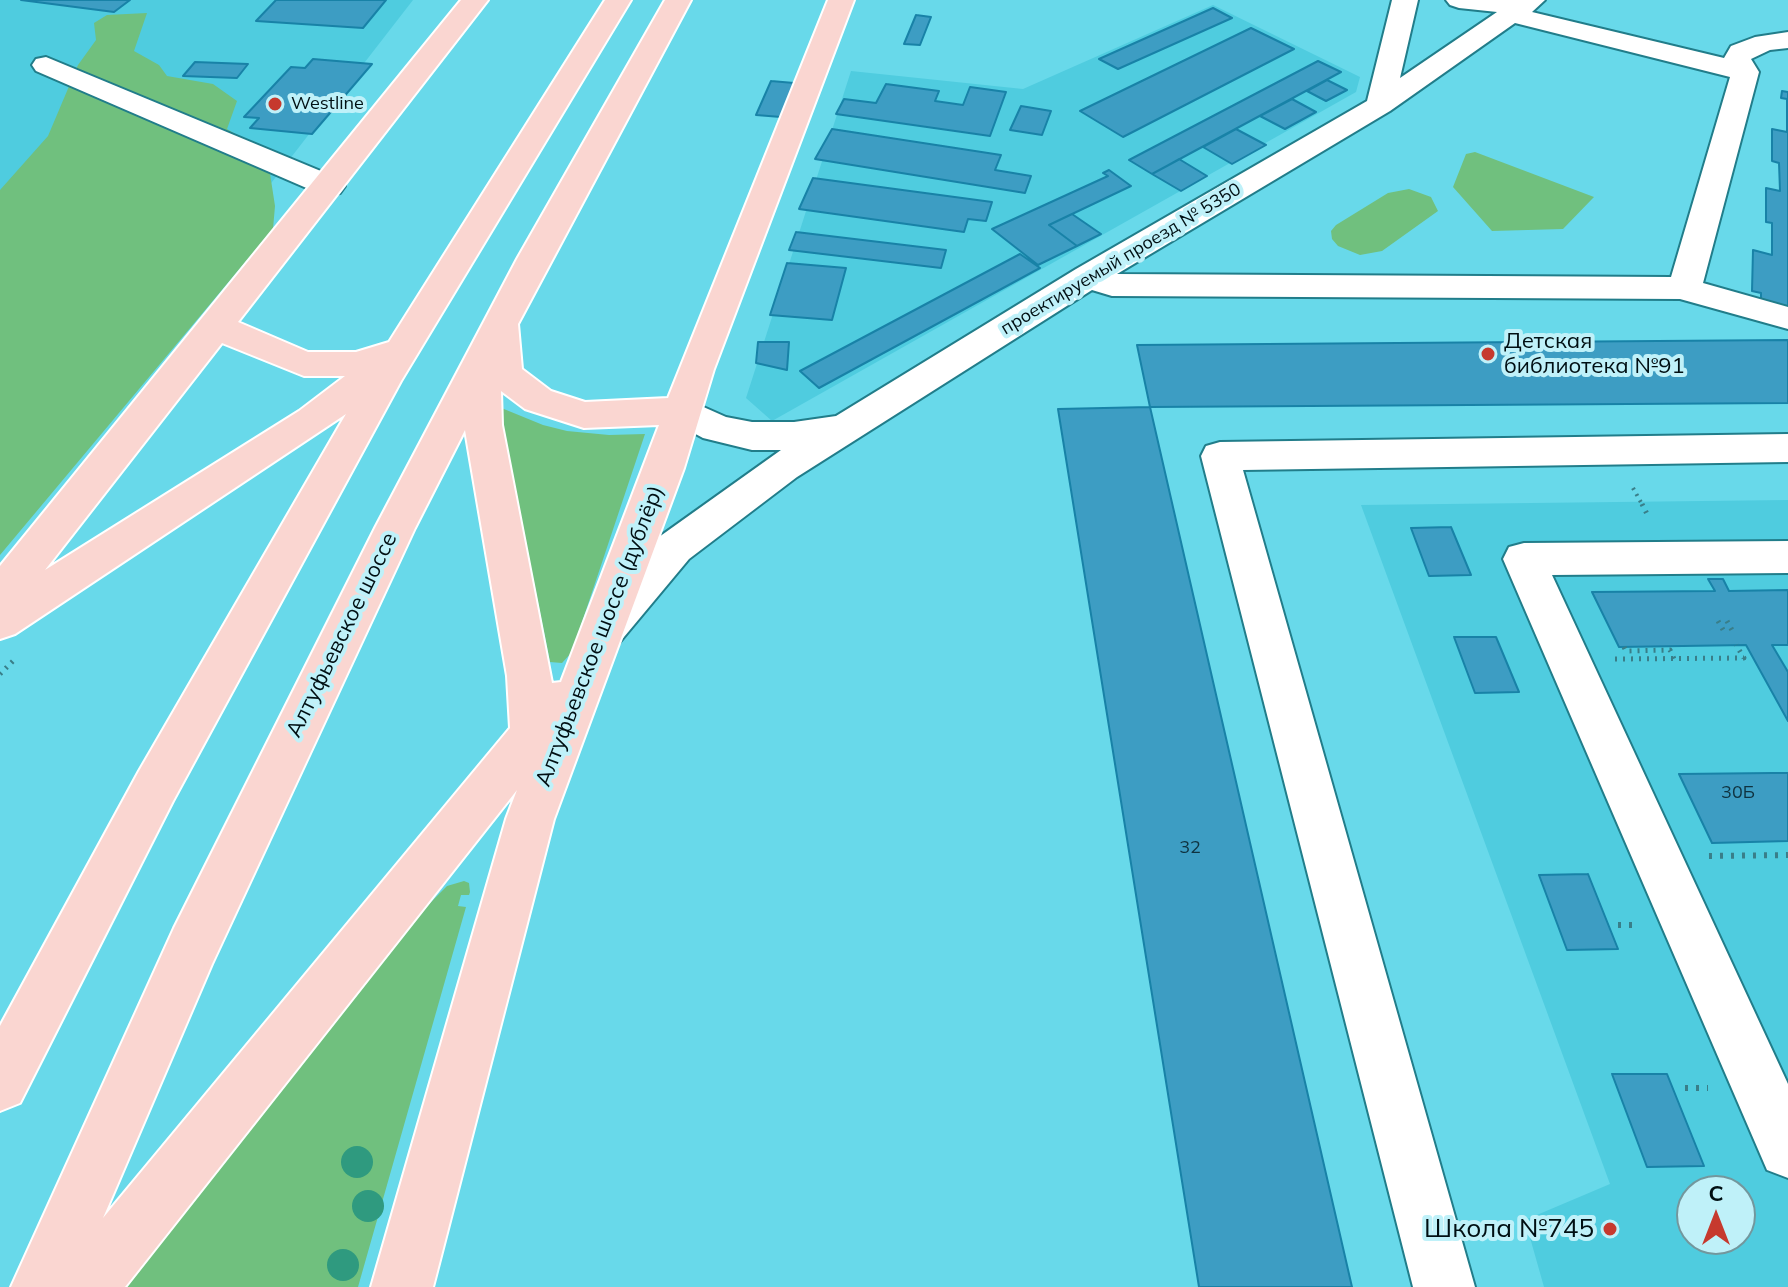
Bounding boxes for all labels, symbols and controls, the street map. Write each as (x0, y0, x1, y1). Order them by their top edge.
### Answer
place label: Westline (291, 93, 364, 115)
marker: Westline (266, 95, 284, 113)
street label: проектируемый проезд № 5350 (997, 179, 1245, 339)
place label: Детская библиотека №91 (1504, 328, 1685, 380)
marker: Детская библиотека №91 (1479, 345, 1497, 363)
street label: Алтуфьевское шоссе (дублёр) (530, 482, 670, 790)
street label: Алтуфьевское шоссе (281, 528, 403, 742)
house number: 30Б (1721, 782, 1755, 804)
house number: 32 (1179, 837, 1201, 859)
north arrow (1676, 1175, 1756, 1255)
text: С (1708, 1179, 1724, 1207)
place label: Школа №745 (1424, 1213, 1594, 1245)
marker: Школа №745 (1601, 1220, 1619, 1238)

